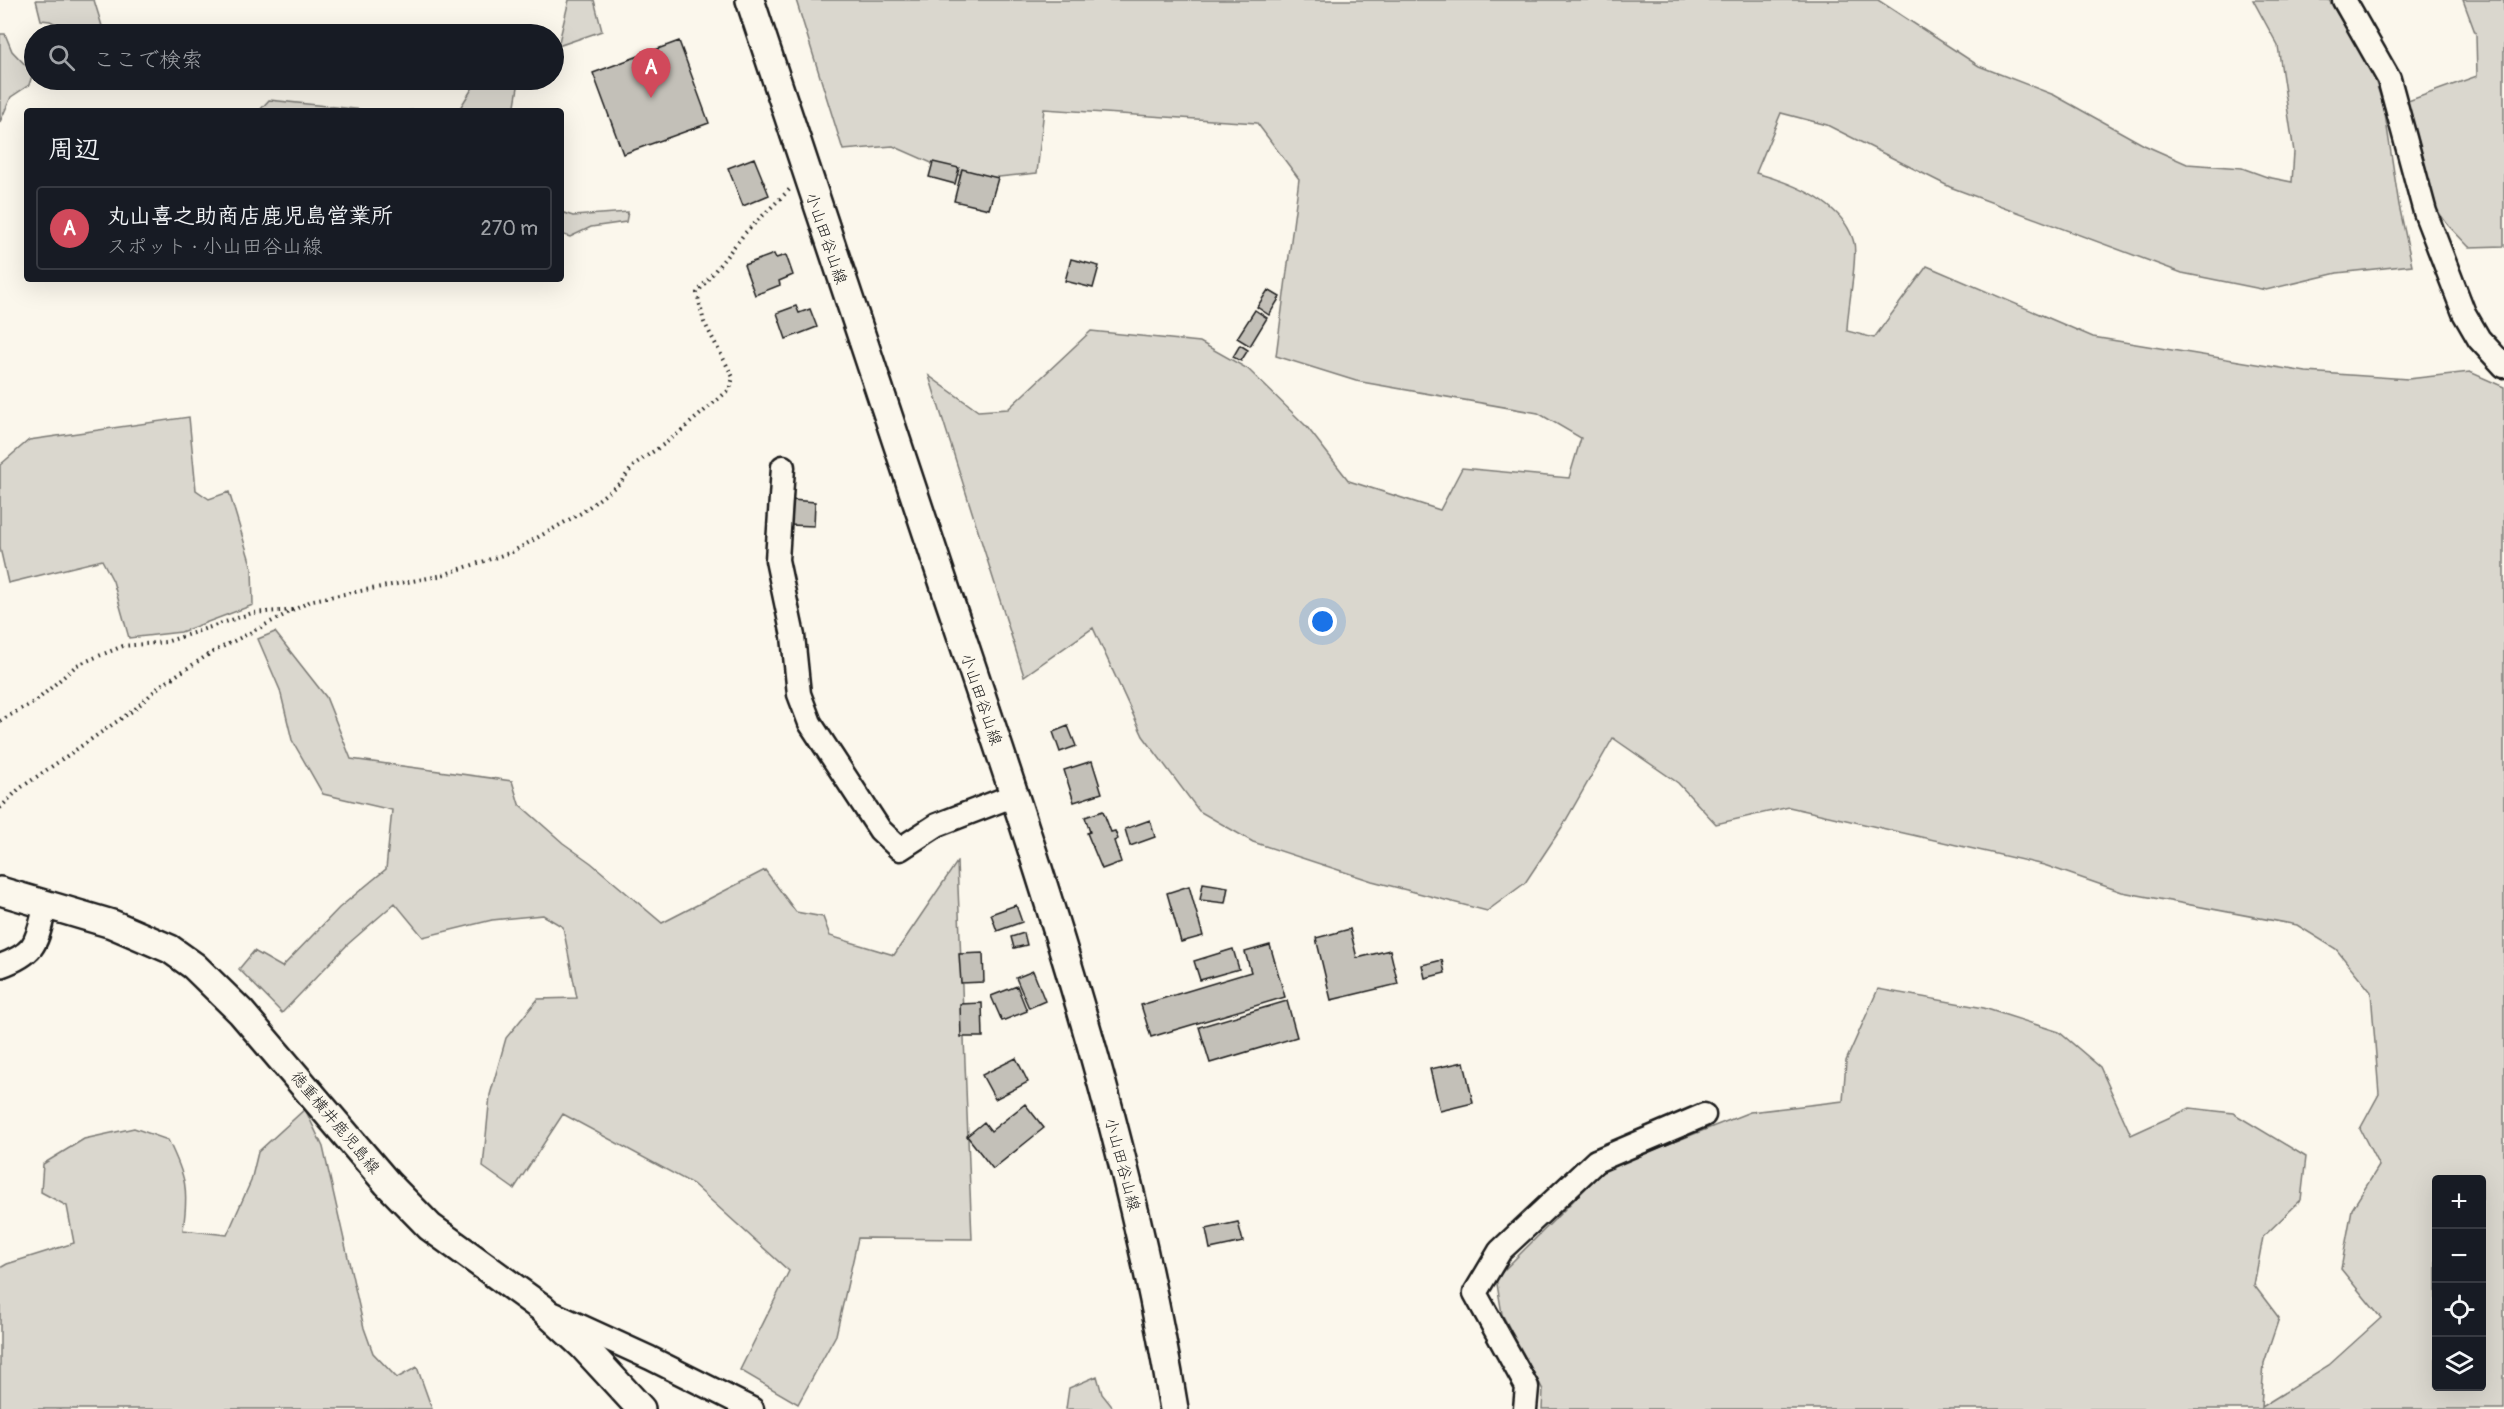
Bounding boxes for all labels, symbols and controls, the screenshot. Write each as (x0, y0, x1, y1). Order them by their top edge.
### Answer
search box (24, 24, 564, 90)
icon: search (45, 41, 78, 74)
text: ここで検索 (93, 46, 203, 74)
pin: A (632, 48, 670, 98)
text: 周辺 (48, 134, 100, 166)
street label: 小山田谷山線 (801, 190, 851, 287)
text: 丸山喜之助商店鹿児島営業所 (107, 202, 393, 230)
text: A (63, 216, 76, 241)
text: 270 m (480, 216, 538, 241)
text: スポット · 小山田谷山線 (107, 234, 322, 259)
your location (1308, 607, 1337, 636)
street label: 小山田谷山線 (956, 651, 1006, 748)
street label: 徳重横井鹿児島線 (286, 1067, 384, 1178)
street label: 小山田谷山線 (1100, 1115, 1144, 1213)
map controls (2432, 1175, 2486, 1391)
button: + (2432, 1175, 2486, 1229)
button: − (2432, 1229, 2486, 1283)
button: locate (2432, 1283, 2486, 1337)
button: layers (2432, 1337, 2486, 1391)

